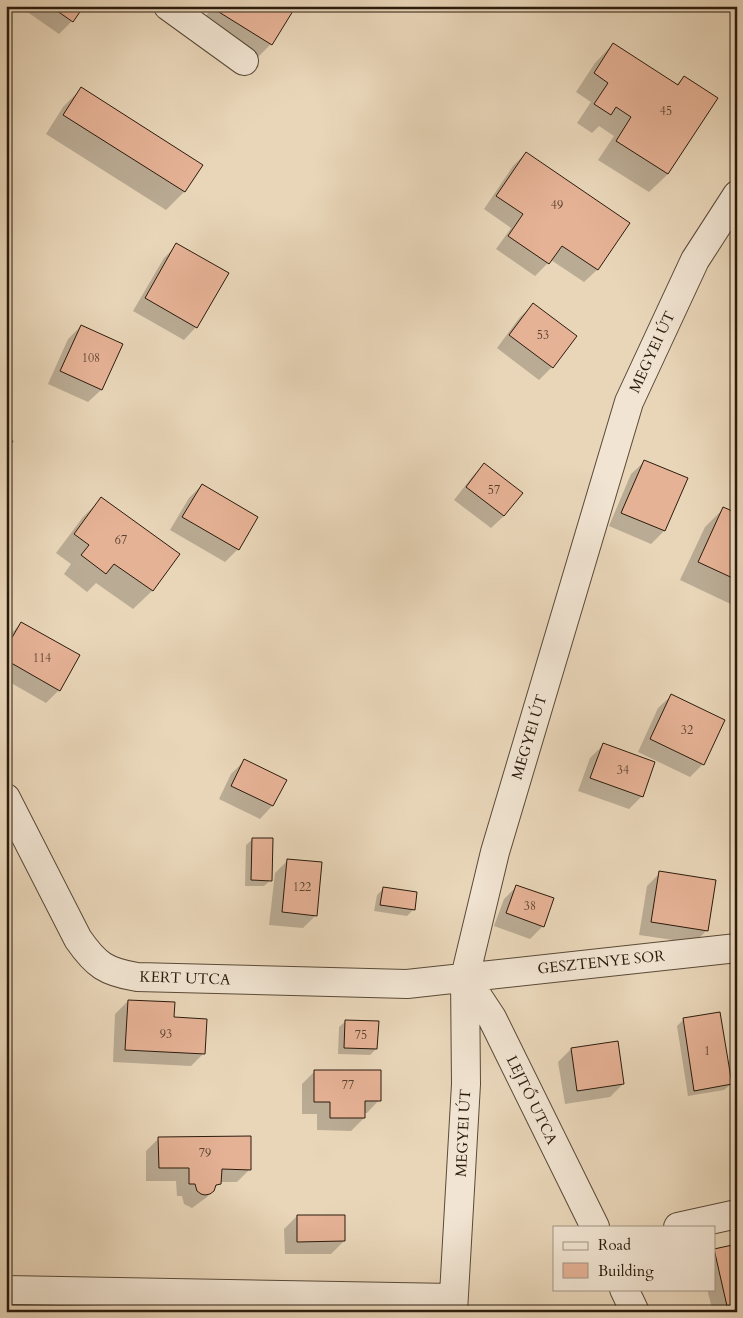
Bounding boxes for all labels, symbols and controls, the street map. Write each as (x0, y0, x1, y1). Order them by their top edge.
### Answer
house number: 45 (660, 103, 672, 119)
house number: 49 (551, 197, 563, 213)
street label: MEGYEI ÚT (624, 308, 680, 396)
house number: 53 (537, 327, 549, 343)
house number: 108 (82, 350, 100, 366)
house number: 57 (488, 482, 500, 498)
house number: 67 (115, 532, 127, 548)
house number: 114 (33, 650, 51, 666)
street label: MEGYEI ÚT (507, 692, 551, 782)
house number: 32 (681, 722, 693, 738)
house number: 34 (617, 762, 629, 778)
house number: 122 (293, 879, 311, 895)
house number: 38 (524, 898, 536, 914)
street label: GESZTENYE SOR (536, 945, 666, 979)
street label: KERT UTCA (139, 966, 231, 990)
house number: 93 (160, 1026, 172, 1042)
house number: 75 (355, 1027, 367, 1043)
house number: 1 (704, 1043, 710, 1059)
street label: LEJTŐ UTCA (502, 1052, 562, 1148)
house number: 77 (342, 1077, 354, 1093)
street label: MEGYEI ÚT (451, 1088, 475, 1178)
house number: 79 (199, 1145, 211, 1161)
legend (553, 1226, 716, 1290)
text: Road (598, 1235, 631, 1255)
text: Building (598, 1261, 654, 1281)

